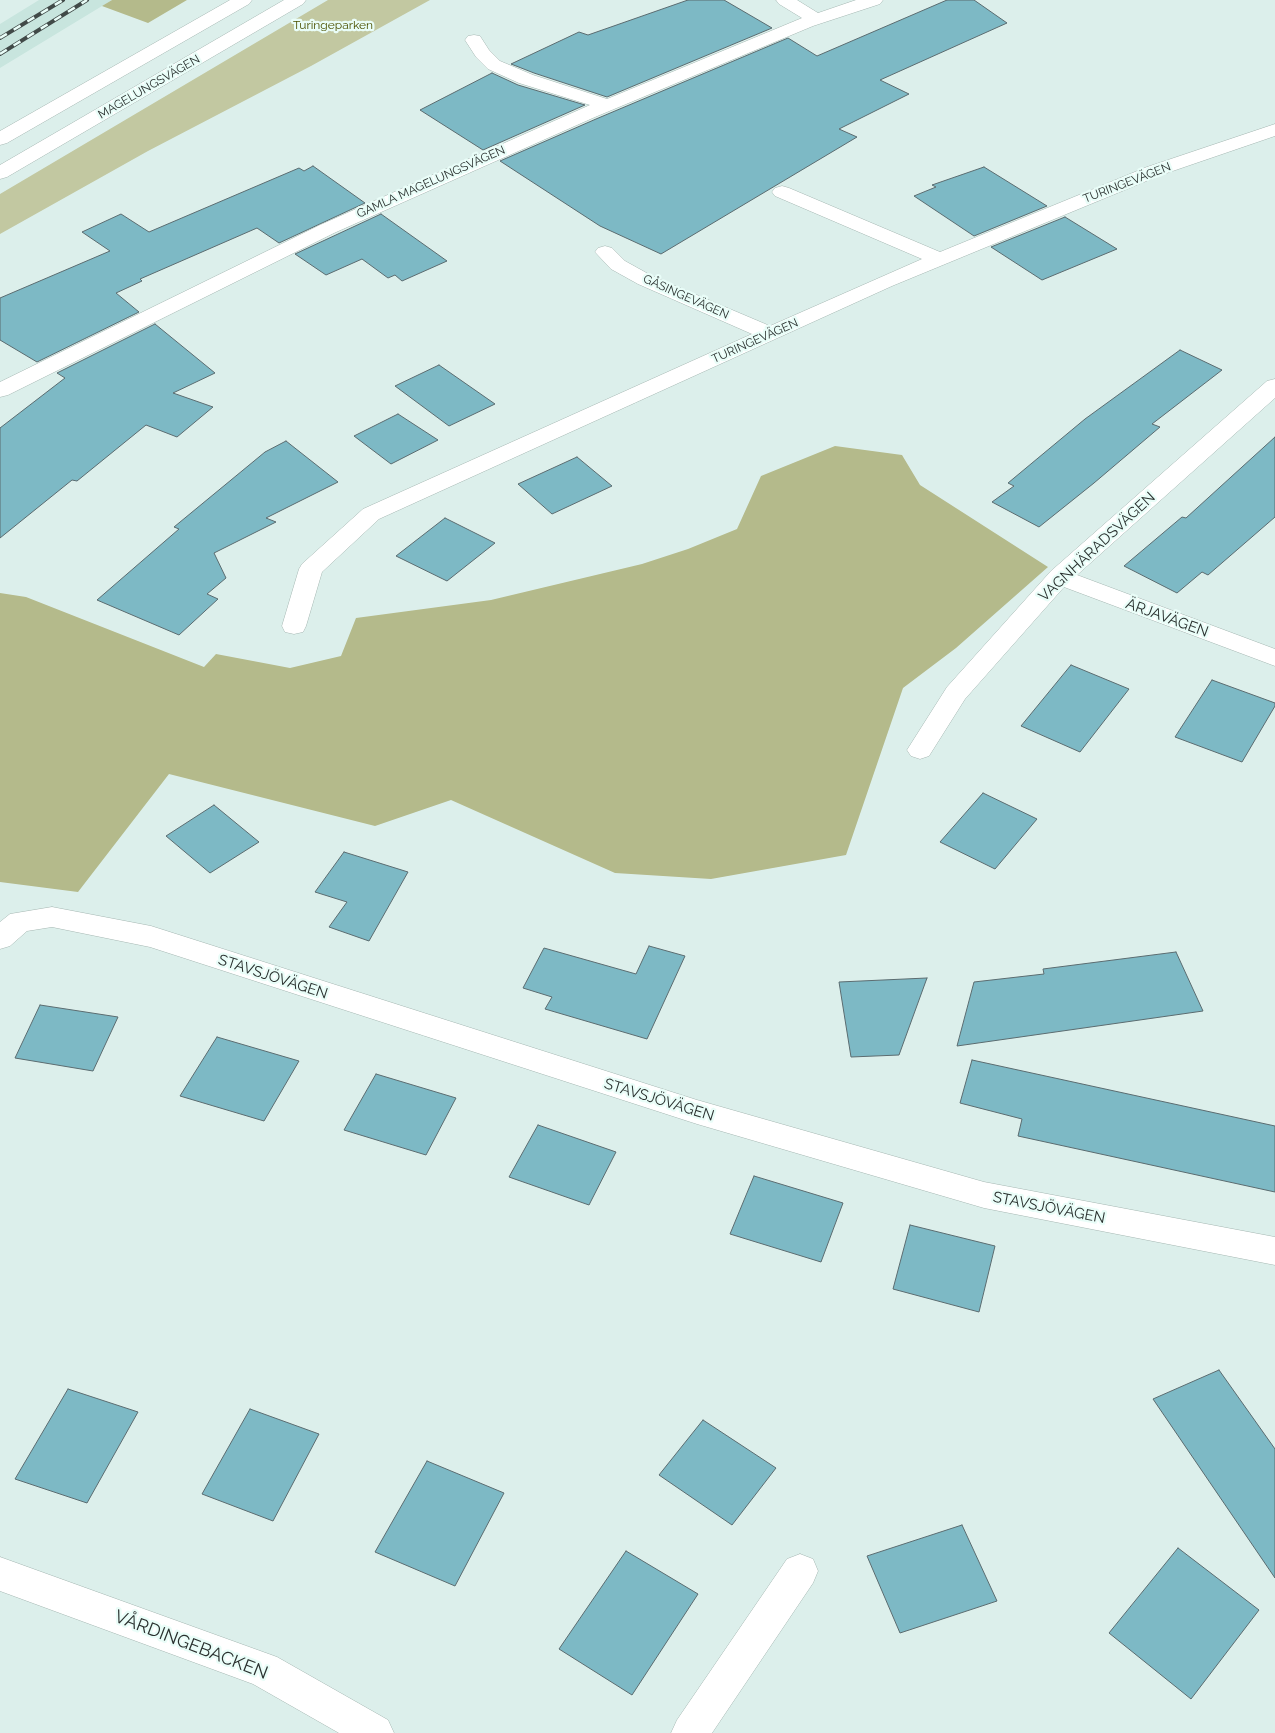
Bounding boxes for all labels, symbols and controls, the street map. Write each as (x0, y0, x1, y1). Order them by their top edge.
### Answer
park label: Turingeparken (293, 18, 373, 32)
street label: MAGELUNGSVÄGEN (95, 52, 203, 122)
street label: GAMLA MAGELUNGSVÄGEN (355, 143, 507, 221)
street label: TURINGEVÄGEN (1081, 160, 1173, 206)
street label: GÅSINGEVÄGEN (641, 272, 731, 322)
street label: TURINGEVÄGEN (710, 316, 800, 366)
street label: VAGNHÄRADSVÄGEN (1035, 488, 1159, 606)
street label: ÄRJAVÄGEN (1123, 595, 1211, 641)
street label: STAVSJÖVÄGEN (216, 951, 330, 1003)
street label: STAVSJÖVÄGEN (602, 1075, 716, 1125)
street label: STAVSJÖVÄGEN (991, 1188, 1107, 1228)
street label: VÅRDINGEBACKEN (111, 1606, 271, 1684)

